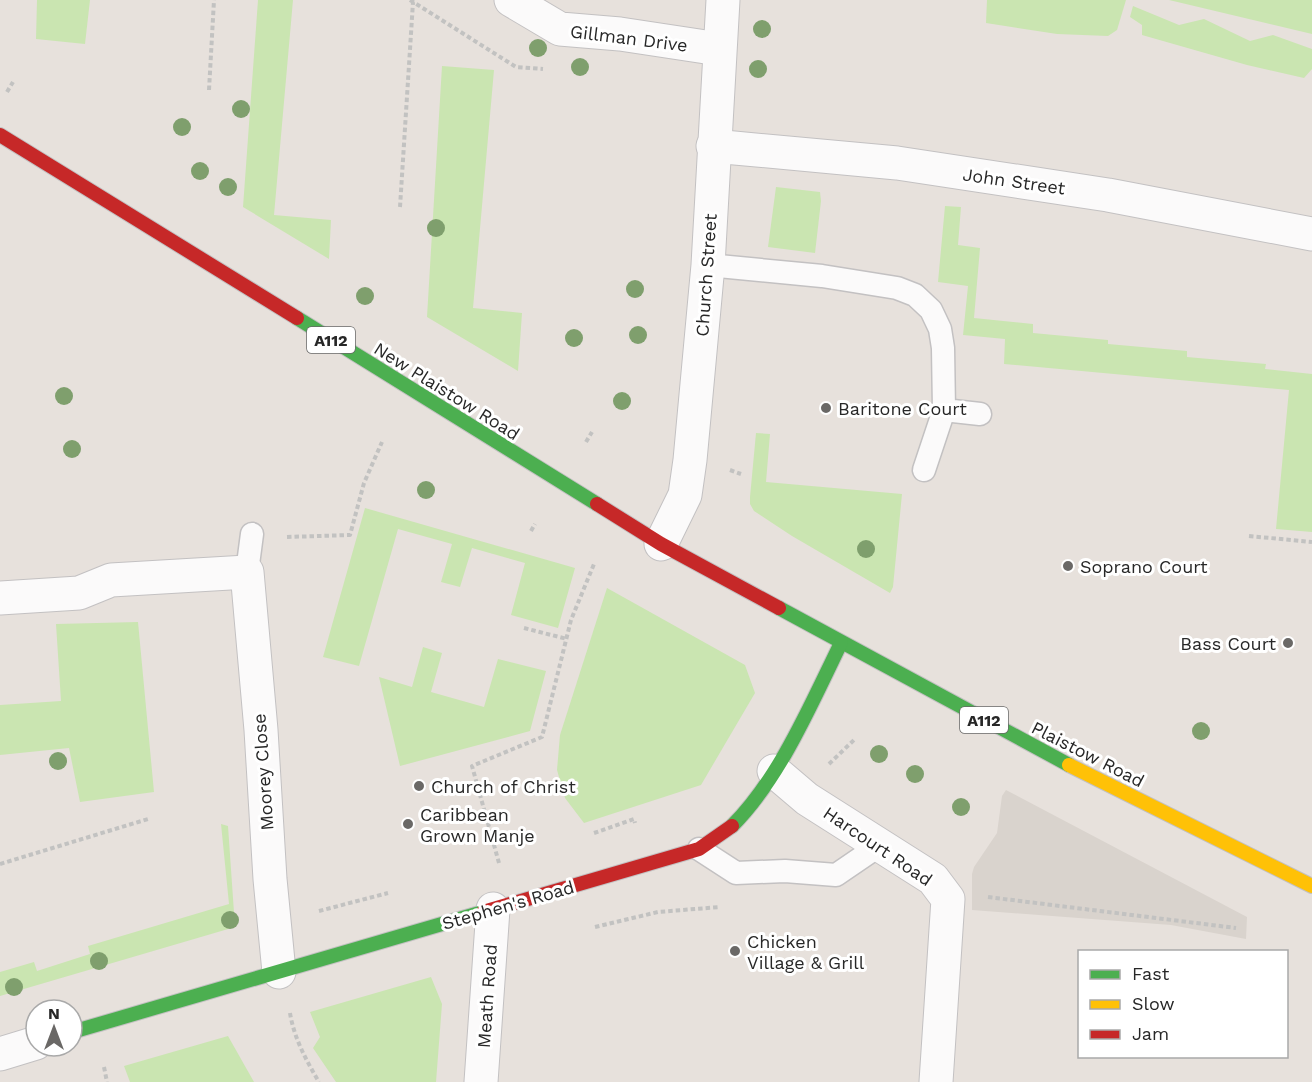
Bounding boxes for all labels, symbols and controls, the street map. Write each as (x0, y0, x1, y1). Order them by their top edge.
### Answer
street label: Gillman Drive (569, 20, 689, 56)
street label: John Street (961, 163, 1067, 199)
street label: Church Street (691, 212, 721, 337)
road number: A112 (307, 327, 355, 353)
street label: New Plaistow Road (370, 338, 524, 444)
place label: Baritone Court (838, 398, 967, 419)
marker: Baritone Court (819, 401, 833, 415)
place label: Soprano Court (1080, 556, 1208, 577)
marker: Soprano Court (1061, 559, 1075, 573)
place label: Bass Court (1180, 633, 1276, 654)
marker: Bass Court (1281, 636, 1295, 650)
road number: A112 (960, 707, 1008, 733)
street label: Moorey Close (248, 713, 278, 831)
street label: Plaistow Road (1028, 717, 1148, 791)
place label: Church of Christ (431, 776, 576, 797)
marker: Church of Christ (412, 779, 426, 793)
street label: Harcourt Road (820, 802, 936, 890)
place label: Caribbean Grown Manje (420, 804, 535, 846)
marker: Caribbean Grown Manje (401, 817, 415, 831)
street label: Stephen's Road (439, 876, 577, 934)
place label: Chicken Village & Grill (747, 931, 865, 973)
street label: Meath Road (473, 943, 501, 1049)
marker: Chicken Village & Grill (728, 944, 742, 958)
legend (1078, 950, 1288, 1058)
text: Fast (1132, 963, 1170, 984)
text: Slow (1132, 993, 1175, 1014)
north arrow (24, 998, 84, 1058)
text: N (48, 1004, 60, 1023)
text: Jam (1132, 1023, 1169, 1044)

